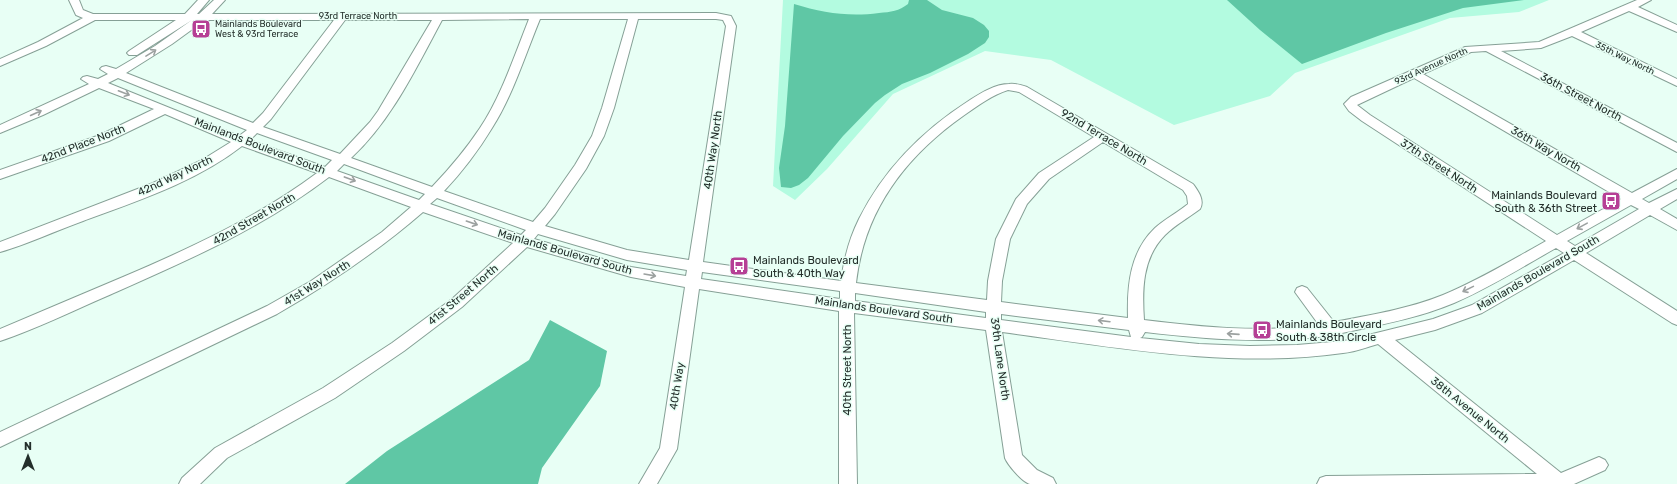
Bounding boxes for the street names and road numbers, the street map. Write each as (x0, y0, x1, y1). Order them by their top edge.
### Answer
street label: 93rd Terrace North (319, 11, 397, 21)
street label: 35th Way North (1594, 39, 1656, 77)
street label: 93rd Avenue North (1393, 45, 1469, 87)
street label: 36th Street North (1538, 70, 1624, 124)
street label: 92nd Terrace North (1058, 106, 1150, 168)
street label: 40th Way North (701, 110, 725, 190)
street label: Mainlands Boulevard South (193, 115, 327, 177)
street label: 42nd Place North (39, 122, 127, 166)
street label: 36th Way North (1509, 124, 1583, 174)
street label: 37th Street North (1398, 136, 1480, 196)
street label: 42nd Way North (135, 153, 215, 199)
street label: 42nd Street North (211, 190, 297, 248)
street label: Mainlands Boulevard South (496, 227, 634, 277)
street label: Mainlands Boulevard South (1474, 233, 1602, 313)
street label: 41st Way North (281, 257, 353, 309)
street label: 41st Street North (425, 262, 501, 328)
street label: Mainlands Boulevard South (814, 294, 954, 326)
street label: 39th Lane North (988, 317, 1012, 401)
street label: 40th Street North (841, 324, 854, 416)
street label: 40th Way (667, 361, 687, 411)
street label: 38th Avenue North (1428, 374, 1512, 446)

